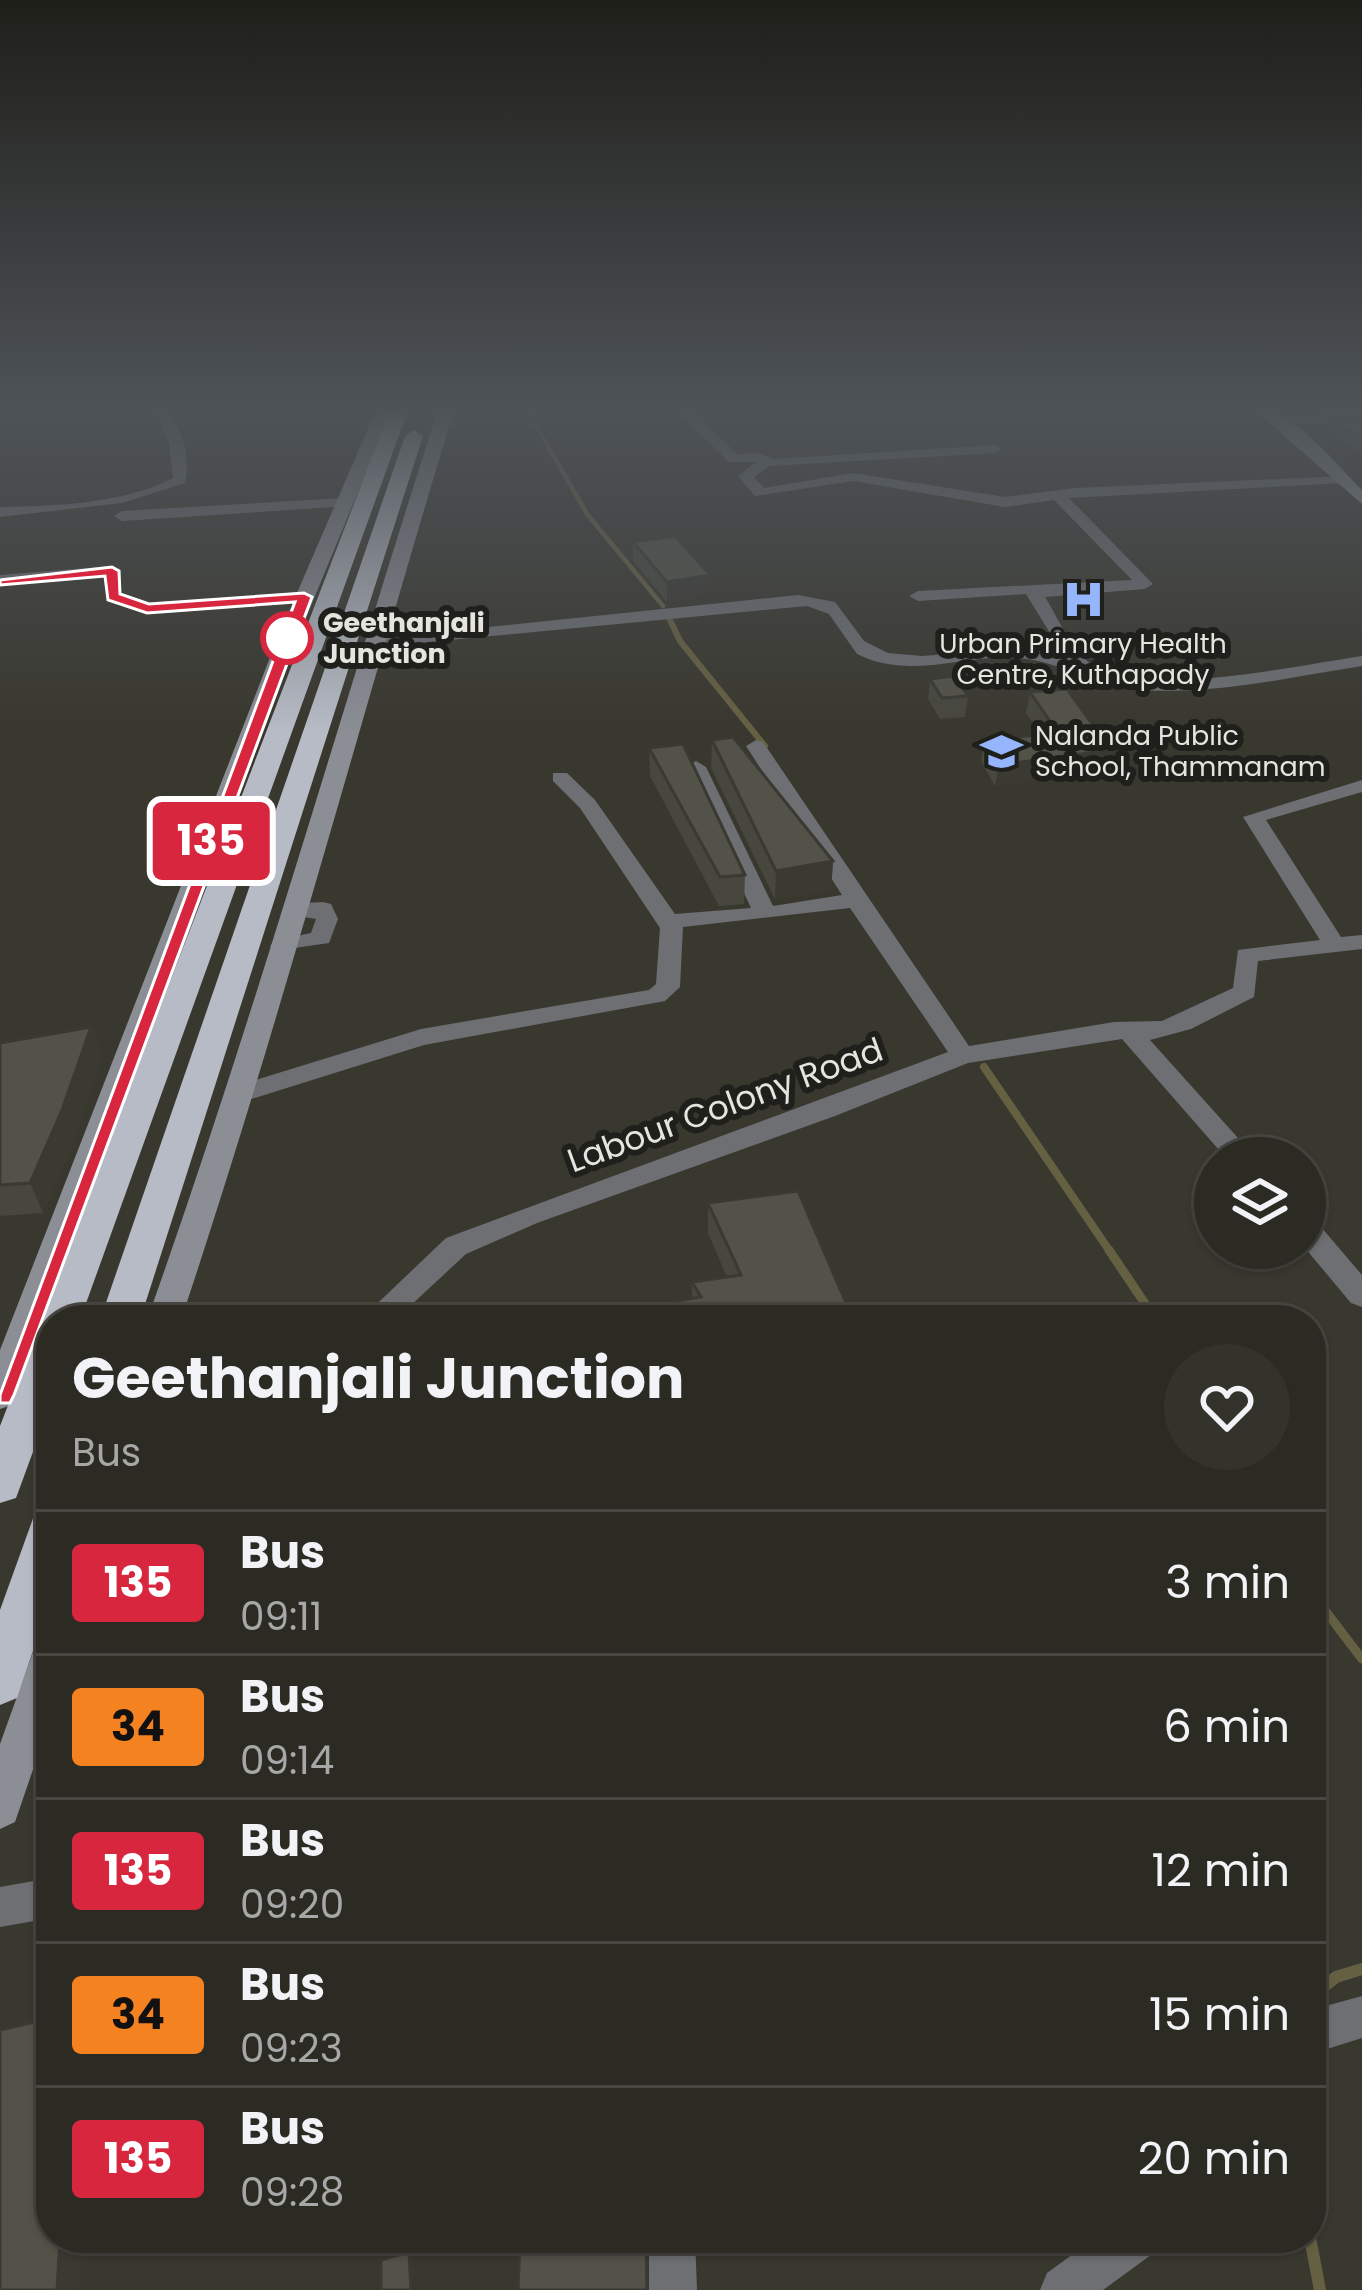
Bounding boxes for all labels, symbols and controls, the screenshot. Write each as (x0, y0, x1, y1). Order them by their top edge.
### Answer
hospital icon: Urban Primary Health Centre, Kuthapady (1060, 576, 1106, 622)
place label: Geethanjali Junction (323, 604, 485, 672)
marker: Geethanjali Junction (262, 613, 312, 663)
place label: Urban Primary Health Centre, Kuthapady (939, 625, 1227, 693)
place label: Nalanda Public School, Thammanam (1035, 717, 1326, 785)
school or university icon: Nalanda Public School, Thammanam (978, 728, 1024, 774)
line badge: 135 (142, 802, 280, 880)
text: 135 (177, 811, 245, 870)
street label: Labour Colony Road (561, 1026, 889, 1184)
map controls (1194, 1137, 1326, 1269)
button: layers (1194, 1137, 1326, 1269)
text: Geethanjali Junction (72, 1338, 684, 1418)
button: heart (1164, 1344, 1290, 1470)
text: Bus (72, 1425, 141, 1480)
text: Bus (240, 1521, 325, 1584)
text: 3 min (1165, 1551, 1290, 1614)
text: 135 (104, 1553, 172, 1612)
text: 09:11 (240, 1589, 322, 1644)
text: Bus (240, 1665, 325, 1728)
text: 6 min (1163, 1695, 1290, 1758)
text: 34 (111, 1697, 165, 1756)
text: 09:14 (240, 1733, 334, 1788)
text: Bus (240, 1809, 325, 1872)
text: 12 min (1151, 1839, 1290, 1902)
text: 135 (104, 1841, 172, 1900)
text: 09:20 (240, 1877, 344, 1932)
text: Bus (240, 1953, 325, 2016)
text: 15 min (1149, 1983, 1290, 2046)
text: 34 (111, 1985, 165, 2044)
text: 09:23 (240, 2021, 343, 2076)
text: Bus (240, 2097, 325, 2160)
text: 20 min (1138, 2127, 1290, 2190)
text: 135 (104, 2129, 172, 2188)
text: 09:28 (240, 2165, 344, 2220)

